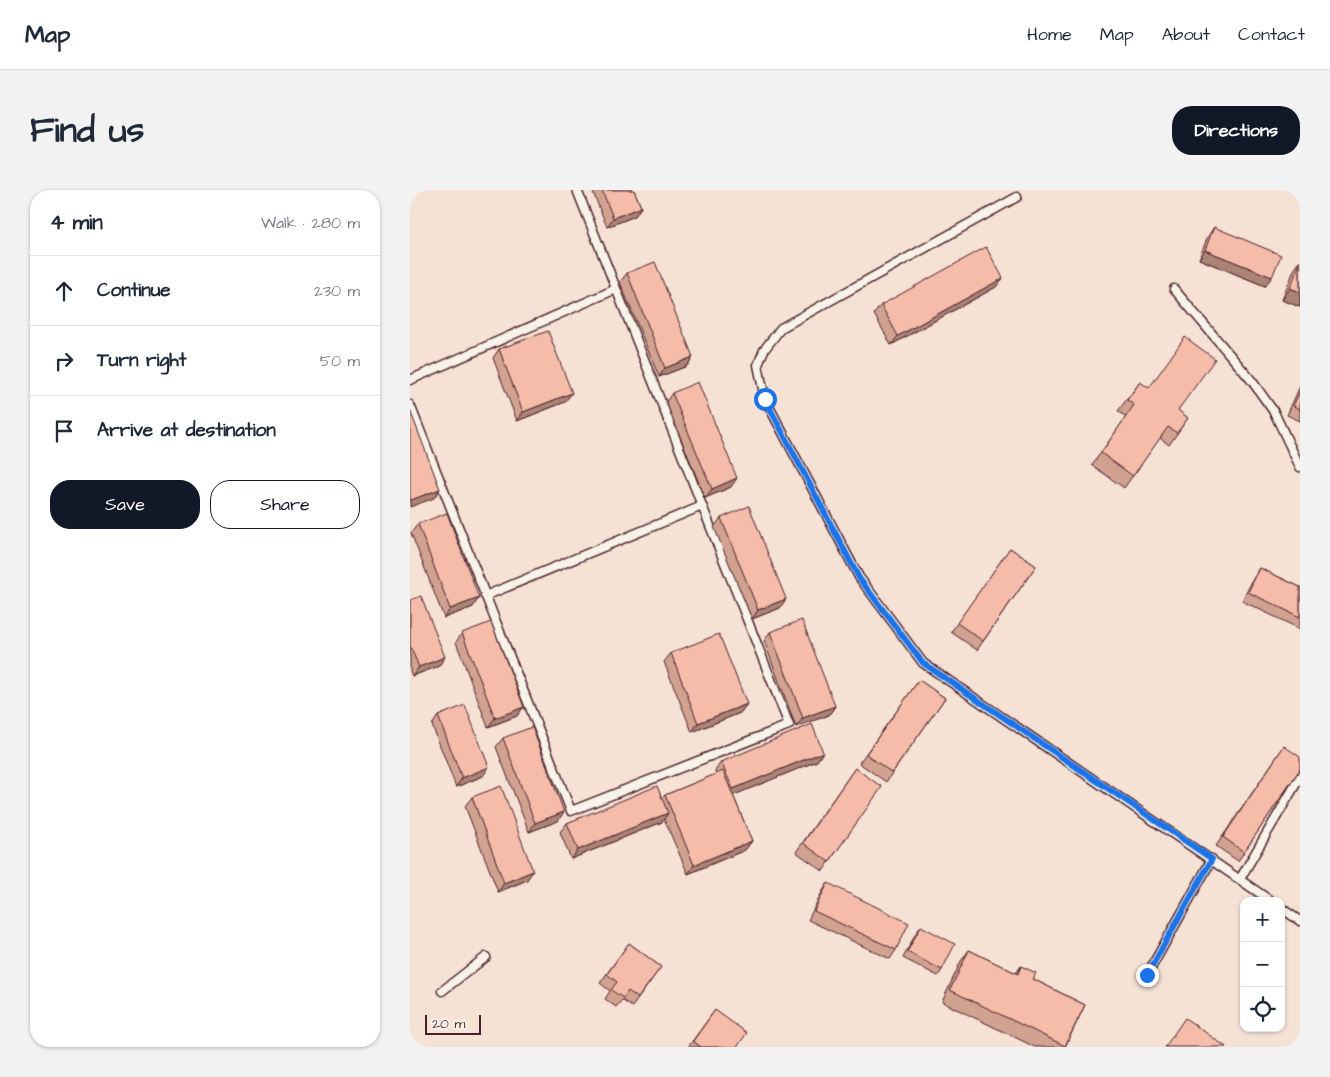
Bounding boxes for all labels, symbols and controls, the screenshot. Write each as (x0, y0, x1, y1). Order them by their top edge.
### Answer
text: Map (25, 18, 70, 52)
text: Home (1027, 22, 1072, 47)
text: Map (1100, 22, 1134, 47)
text: About (1162, 22, 1210, 47)
text: Contact (1238, 22, 1305, 47)
text: Find us (30, 106, 144, 155)
button: Directions (1172, 106, 1300, 155)
text: 4 min (50, 208, 103, 237)
text: Walk · 280 m (261, 212, 360, 234)
icon: ahead (50, 277, 78, 305)
text: Continue (97, 277, 171, 304)
text: 230 m (314, 280, 360, 302)
icon: right (50, 347, 78, 375)
text: Turn right (97, 347, 186, 374)
text: 50 m (320, 350, 360, 372)
route start (754, 388, 777, 411)
icon: arrive (50, 417, 78, 445)
text: Arrive at destination (97, 417, 276, 444)
button: Save (50, 480, 200, 529)
button: Share (210, 480, 360, 529)
map controls (1240, 897, 1285, 1032)
button: + (1240, 897, 1285, 942)
button: − (1240, 942, 1285, 987)
route end (1136, 964, 1159, 987)
button: locate (1240, 987, 1285, 1032)
scale bar (425, 1012, 481, 1035)
text: 20 m (432, 1014, 465, 1034)

